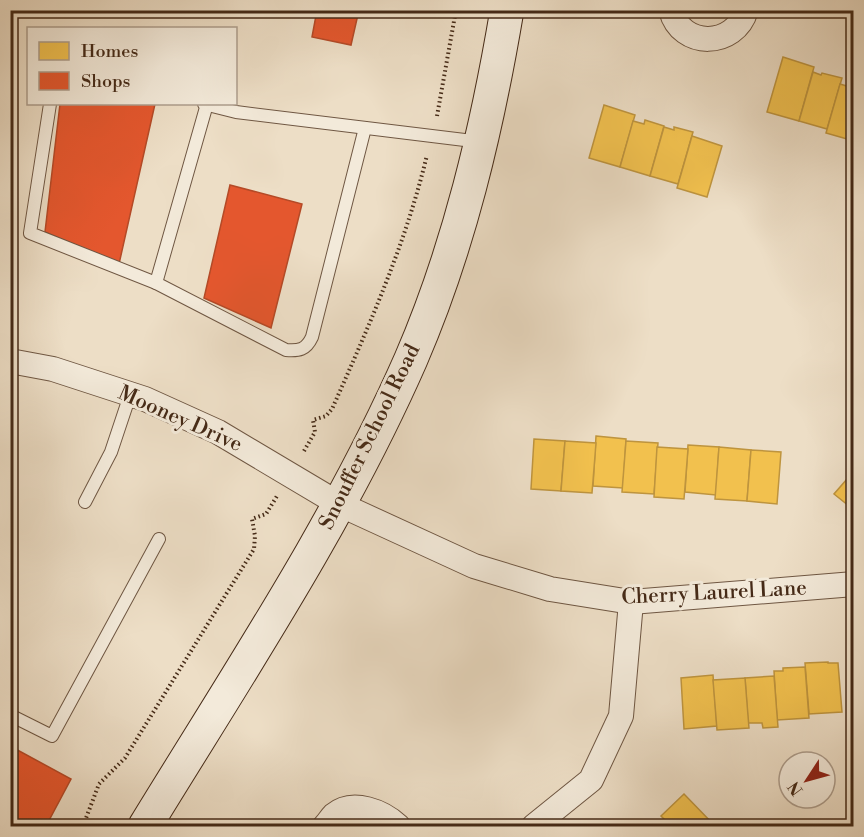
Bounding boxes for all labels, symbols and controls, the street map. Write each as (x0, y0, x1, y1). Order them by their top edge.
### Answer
legend (27, 27, 237, 105)
text: Homes (81, 40, 138, 63)
text: Shops (81, 70, 131, 93)
street label: Snouffer School Road (314, 340, 426, 534)
street label: Mooney Drive (114, 380, 246, 458)
street label: Cherry Laurel Lane (621, 575, 807, 611)
north arrow (777, 750, 837, 810)
text: N (784, 777, 807, 799)

